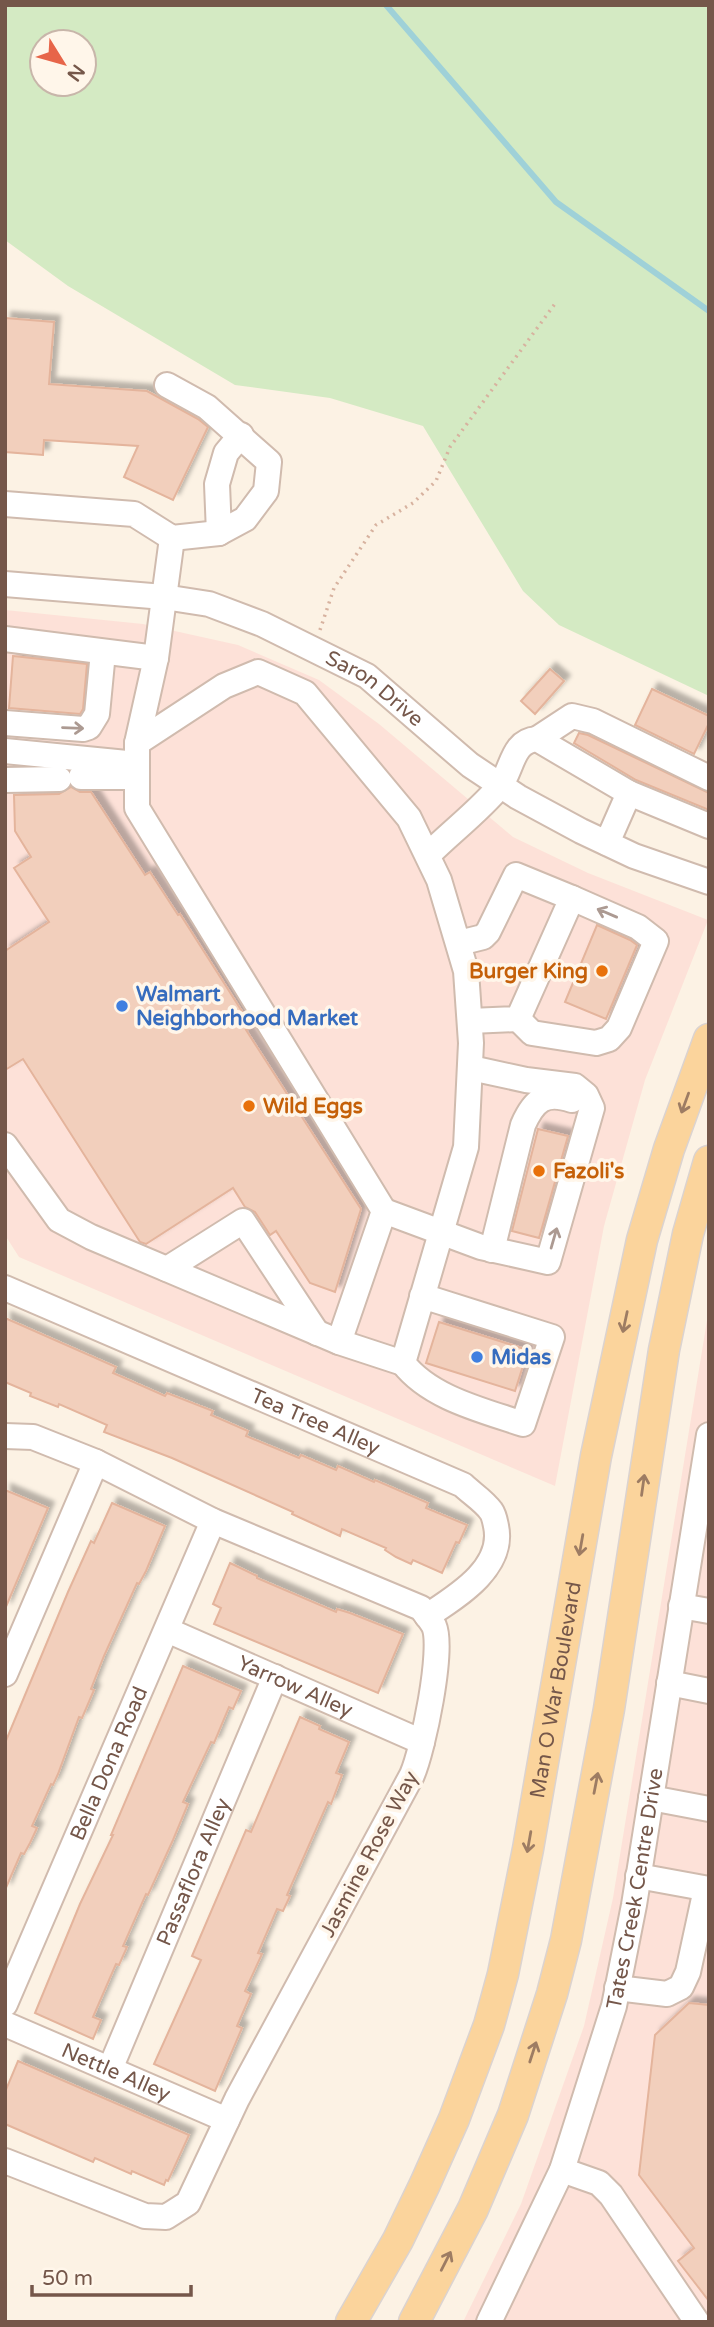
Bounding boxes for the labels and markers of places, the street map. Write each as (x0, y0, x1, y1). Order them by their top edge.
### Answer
place label: Burger King (469, 959, 588, 984)
marker: Burger King (594, 963, 610, 979)
place label: Walmart Neighborhood Market (136, 982, 358, 1031)
marker: Walmart Neighborhood Market (114, 998, 130, 1014)
place label: Wild Eggs (263, 1094, 363, 1119)
marker: Wild Eggs (241, 1098, 257, 1114)
place label: Fazoli's (553, 1159, 624, 1184)
marker: Fazoli's (531, 1163, 547, 1179)
place label: Midas (491, 1345, 551, 1370)
marker: Midas (469, 1349, 485, 1365)

